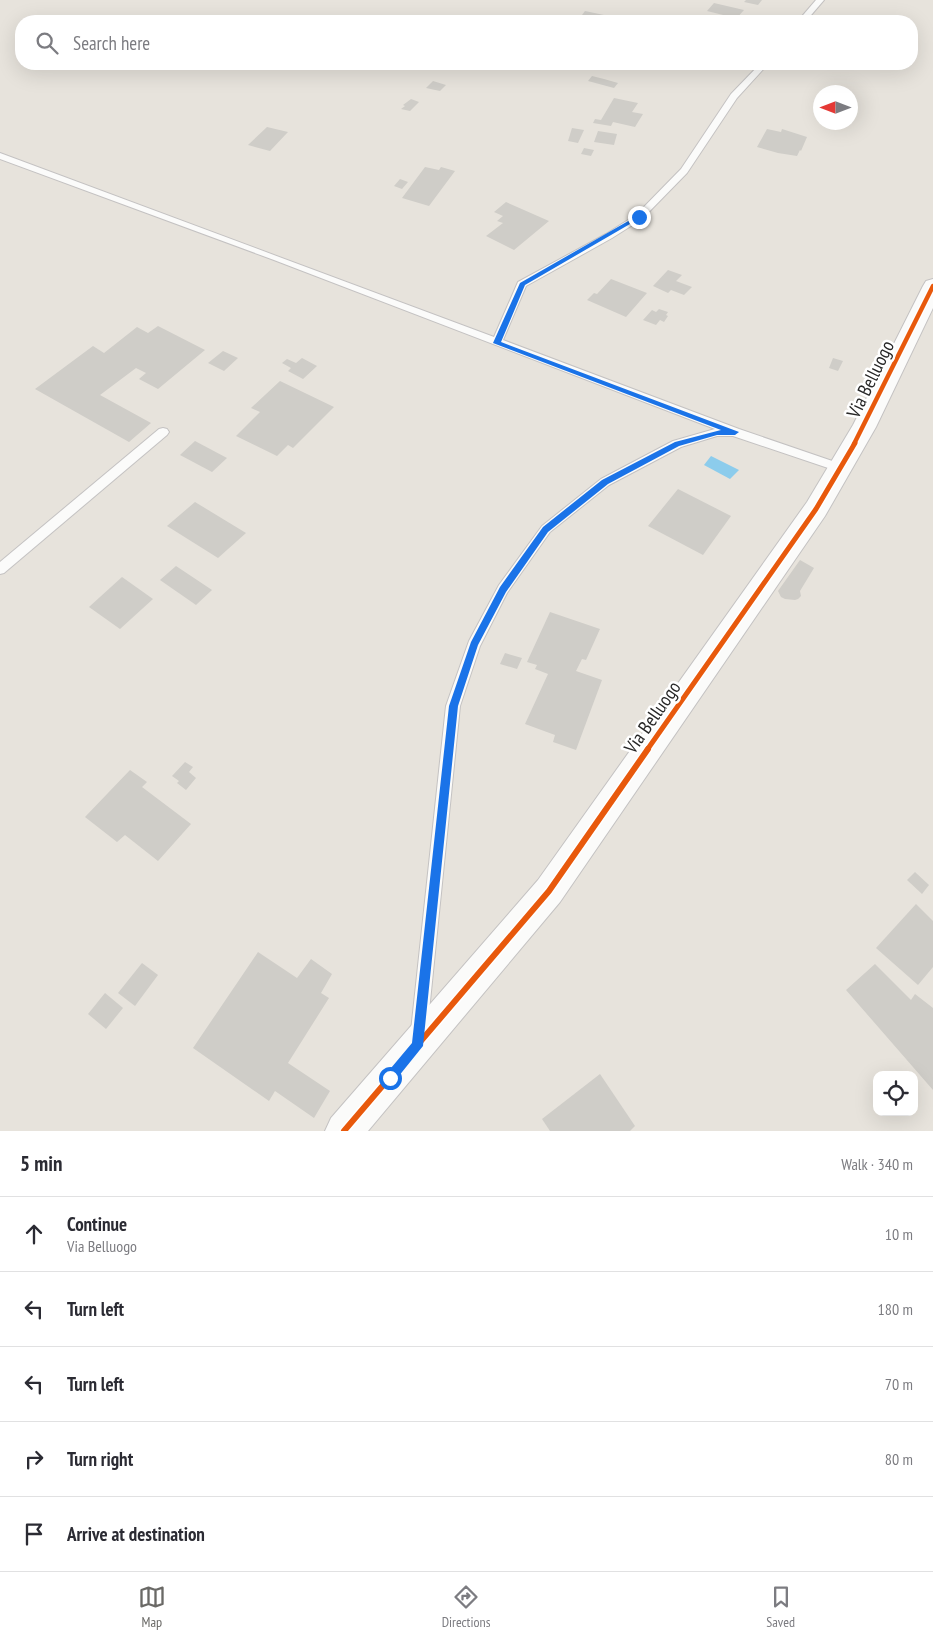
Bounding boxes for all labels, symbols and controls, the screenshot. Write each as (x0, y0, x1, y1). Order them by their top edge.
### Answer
search box (15, 15, 918, 70)
icon: search (33, 29, 61, 57)
text: Search here (73, 31, 150, 55)
north arrow (813, 85, 858, 130)
route end (628, 206, 651, 229)
street label: Via Belluogo (841, 336, 899, 422)
street label: Via Belluogo (618, 676, 686, 759)
route start (379, 1067, 402, 1090)
map controls (873, 1071, 918, 1116)
button: locate (873, 1071, 918, 1116)
text: 5 min (20, 1150, 62, 1177)
text: Walk · 340 m (841, 1154, 913, 1174)
text: Continue (67, 1212, 127, 1236)
icon: ahead (20, 1220, 48, 1248)
text: 10 m (885, 1224, 913, 1244)
text: Via Belluogo (67, 1236, 137, 1256)
icon: left (20, 1295, 48, 1323)
text: Turn left (67, 1297, 124, 1321)
text: 180 m (878, 1299, 913, 1319)
icon: left (20, 1370, 48, 1398)
text: Turn left (67, 1372, 124, 1396)
text: 70 m (885, 1374, 913, 1394)
icon: right (20, 1445, 48, 1473)
text: Turn right (67, 1447, 133, 1471)
text: 80 m (885, 1449, 913, 1469)
icon: arrive (20, 1520, 48, 1548)
text: Arrive at destination (67, 1522, 205, 1546)
tab: Map (138, 1583, 166, 1631)
tab: Directions (442, 1583, 490, 1631)
tab: Saved (766, 1583, 795, 1631)

